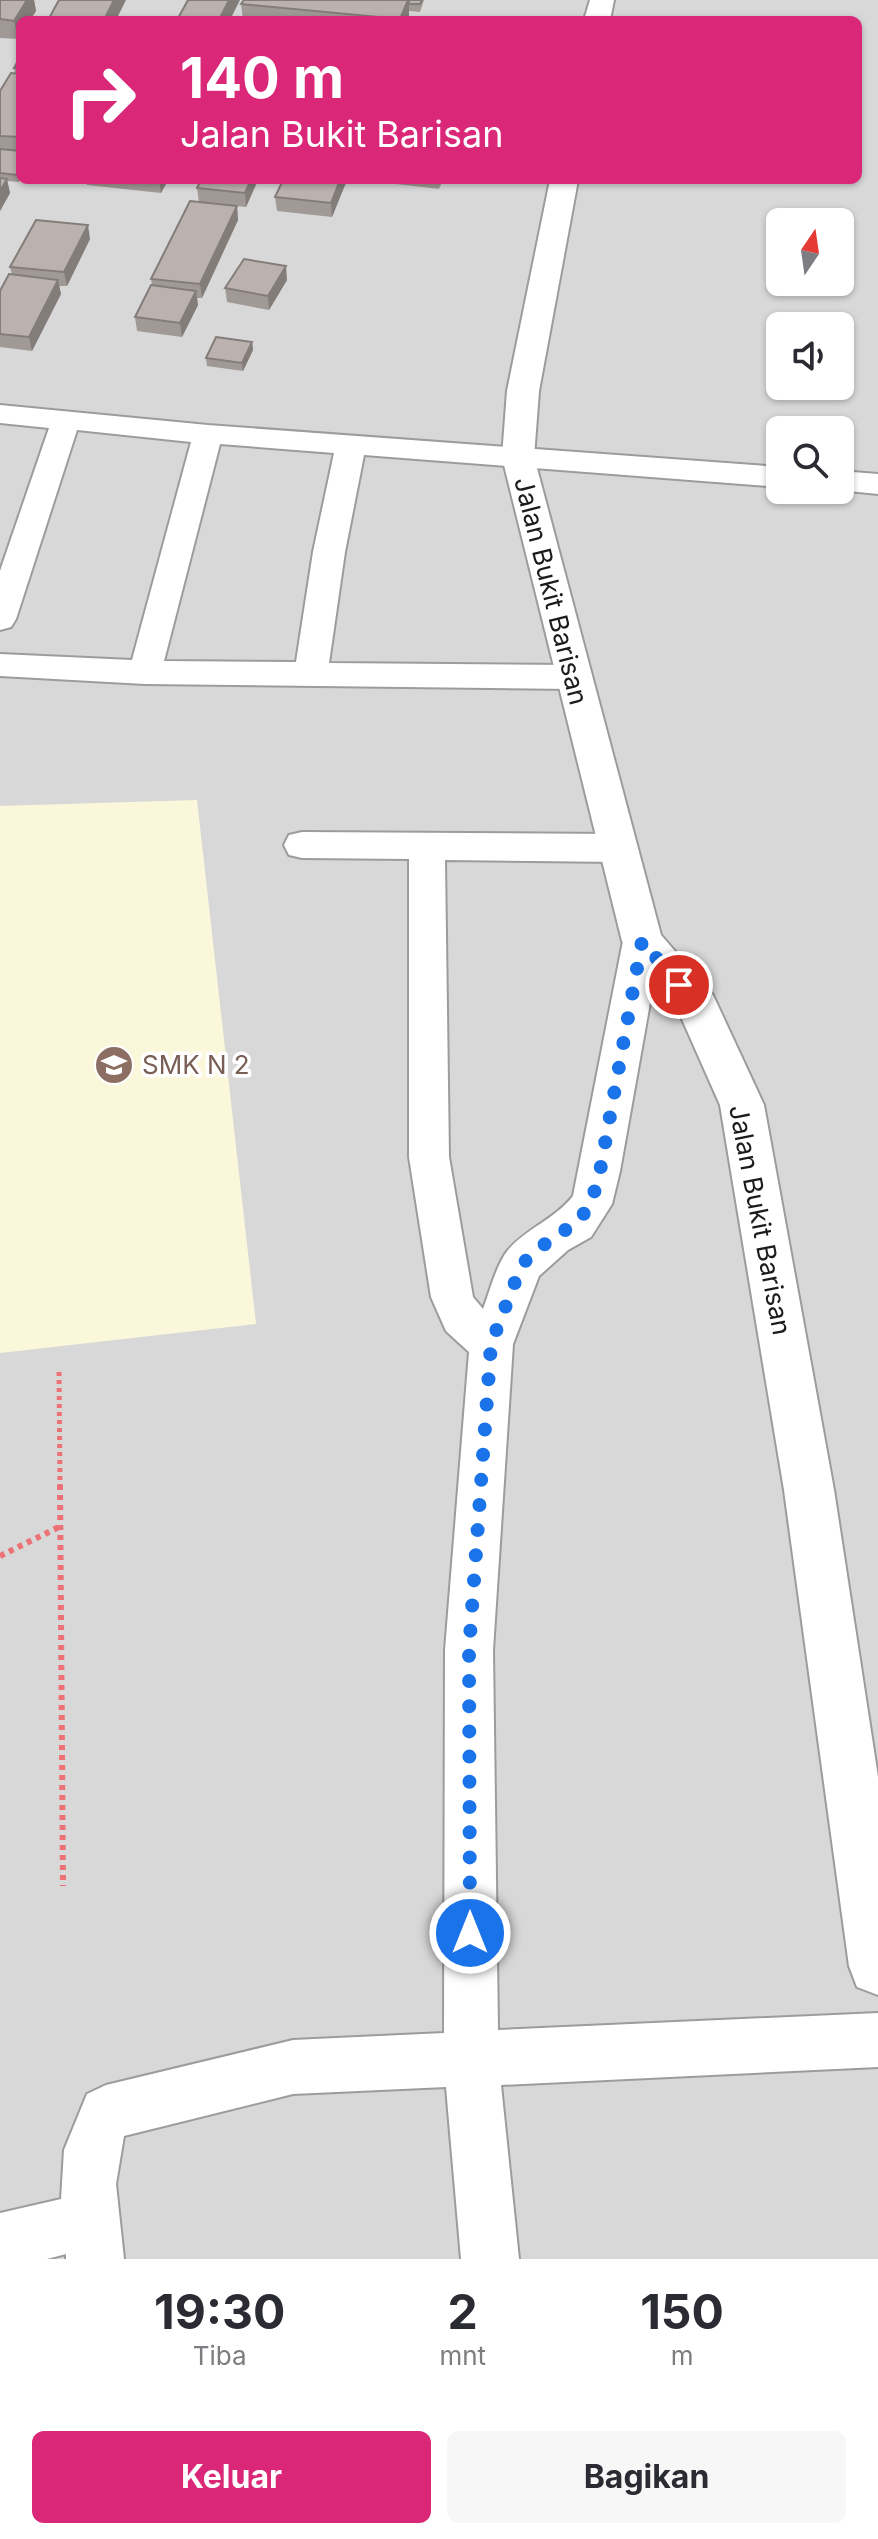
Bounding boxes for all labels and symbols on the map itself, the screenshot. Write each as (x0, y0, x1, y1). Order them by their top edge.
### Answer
north arrow (766, 208, 854, 296)
street label: Jalan Bukit Barisan (508, 474, 595, 708)
pin (645, 951, 713, 1019)
school or university icon: SMK N 2 (93, 1044, 135, 1086)
place label: SMK N 2 (142, 1049, 250, 1080)
street label: Jalan Bukit Barisan (723, 1102, 798, 1338)
position arrow (428, 1891, 512, 1975)

